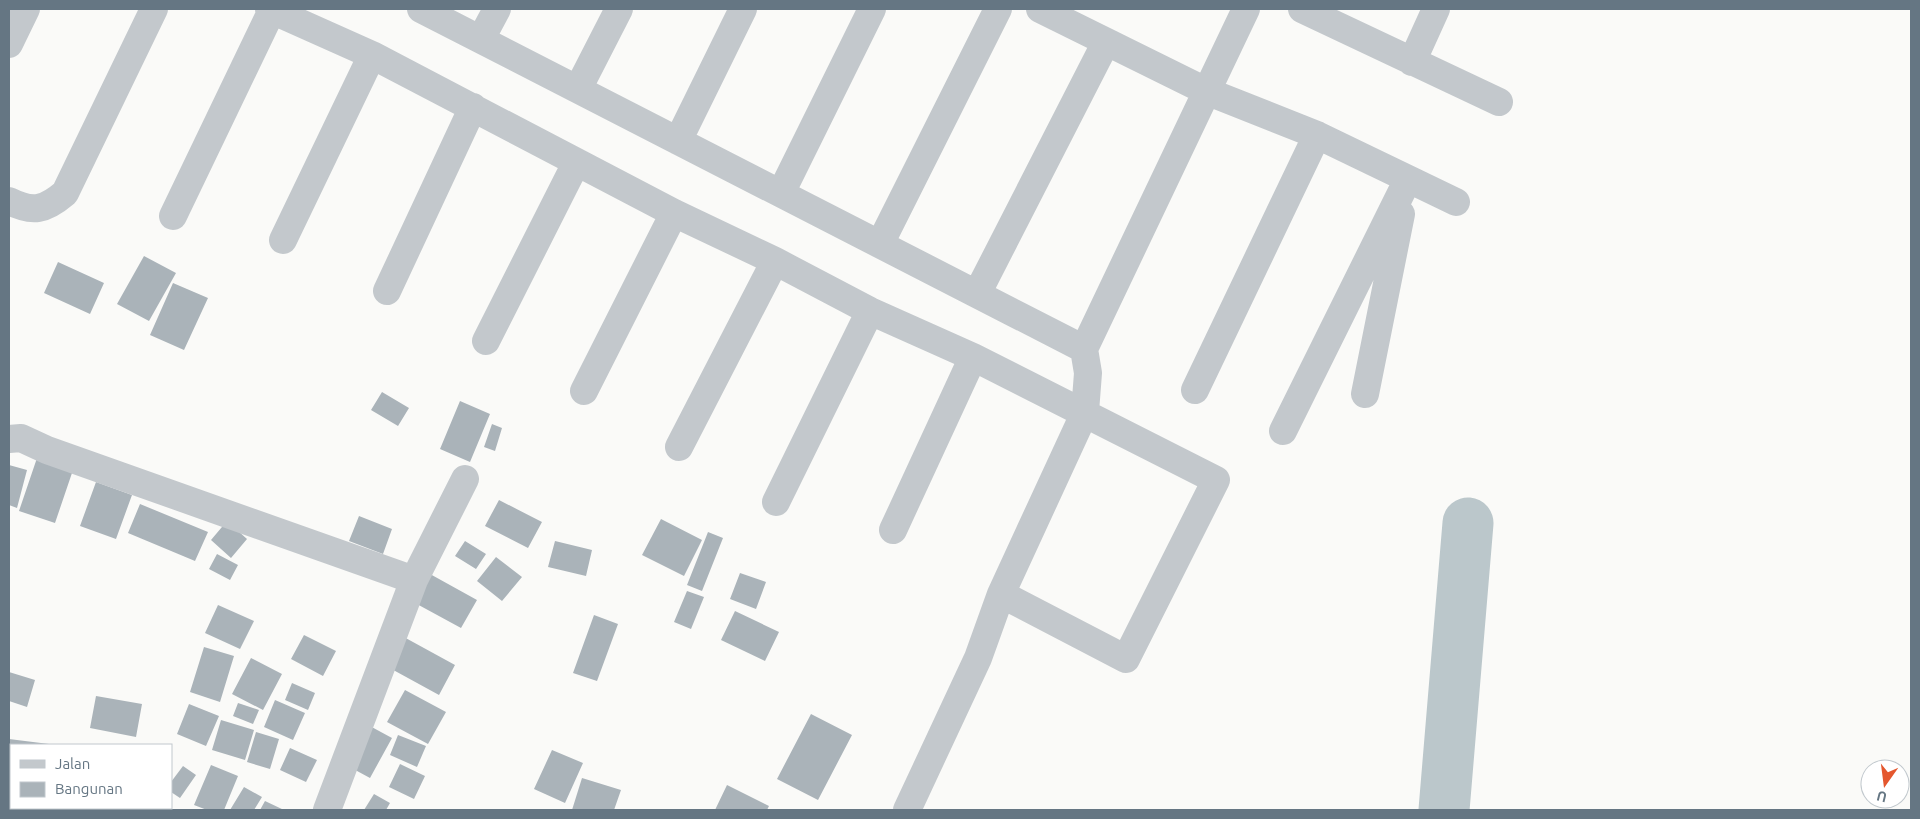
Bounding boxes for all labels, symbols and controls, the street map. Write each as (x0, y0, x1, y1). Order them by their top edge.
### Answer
legend (10, 744, 172, 809)
text: Jalan (55, 755, 90, 772)
north arrow (1860, 759, 1910, 809)
text: Bangunan (55, 780, 123, 797)
text: U (1875, 788, 1889, 806)

